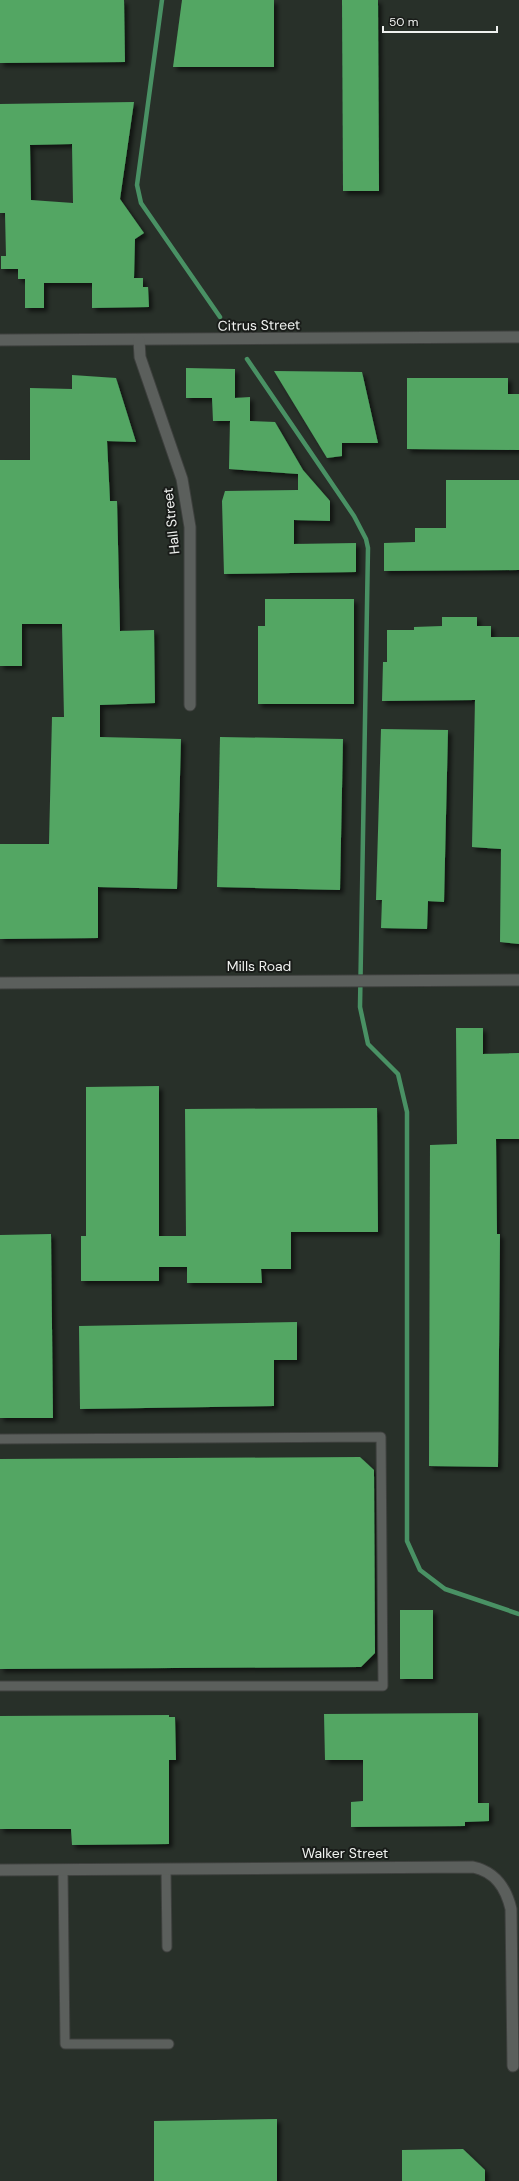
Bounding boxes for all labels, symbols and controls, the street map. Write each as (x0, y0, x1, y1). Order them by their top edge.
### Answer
scale bar (383, 8, 497, 34)
text: 50 m (389, 14, 418, 30)
street label: Citrus Street (218, 315, 300, 335)
street label: Hall Street (159, 487, 183, 555)
street label: Mills Road (227, 957, 291, 975)
street label: Walker Street (302, 1844, 388, 1862)

